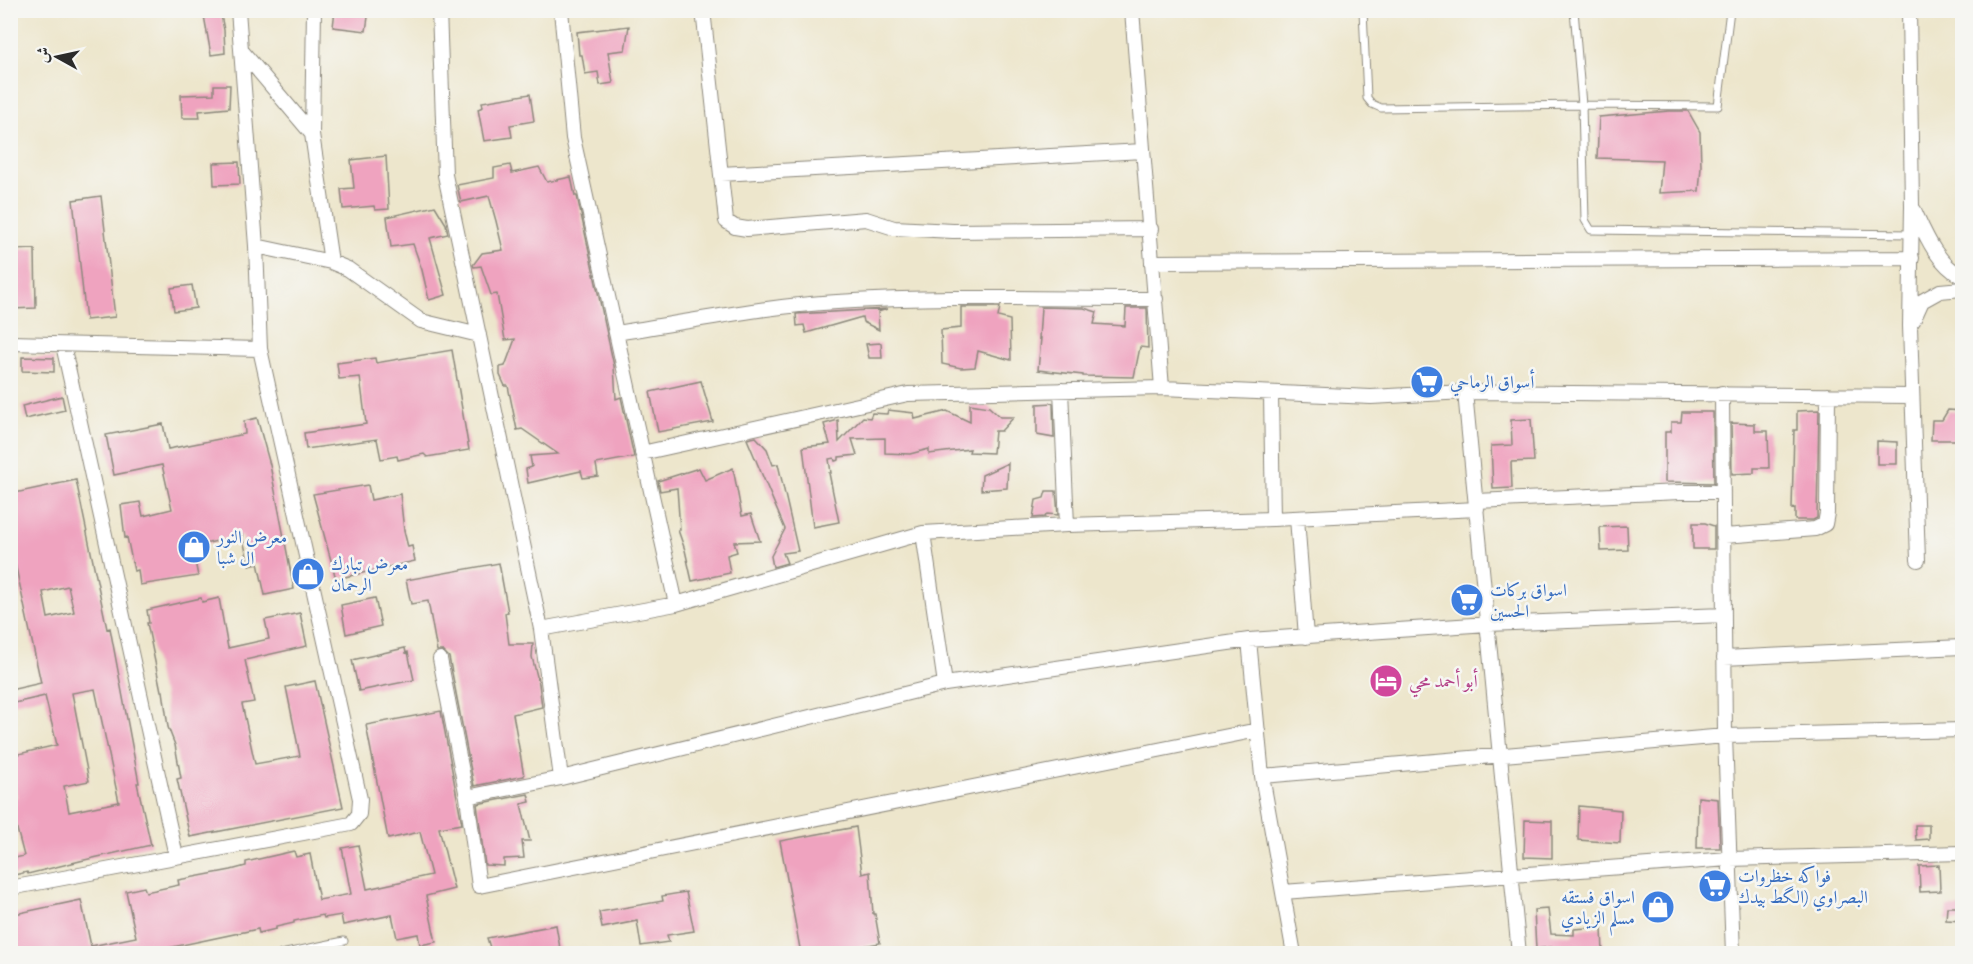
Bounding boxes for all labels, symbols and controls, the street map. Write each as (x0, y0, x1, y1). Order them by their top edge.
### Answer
north arrow (27, 27, 87, 87)
text: ش (32, 46, 54, 64)
supermarket icon: أسواق الرماحي (1409, 364, 1445, 400)
place label: أسواق الرماحي (1450, 369, 1535, 397)
place label: معرض النور ال شبا (215, 526, 287, 570)
shop icon: معرض النور ال شبا (176, 529, 212, 565)
place label: معرض تبارك الرحمان (331, 553, 408, 597)
shop icon: معرض تبارك الرحمان (290, 556, 326, 592)
place label: اسواق بركات الحسين (1490, 579, 1567, 623)
supermarket icon: اسواق بركات الحسين (1449, 582, 1485, 618)
hotel icon: أبو أحمد محي (1368, 663, 1404, 699)
place label: أبو أحمد محي (1409, 668, 1478, 698)
place label: فواكه خظروات البصراوي (الگط بيدك (1738, 865, 1868, 912)
supermarket icon: فواكه خظروات البصراوي (الگط بيدك (1697, 868, 1733, 904)
place label: اسواق فستقه مسلم الزيادي (1561, 886, 1635, 936)
shop icon: اسواق فستقه مسلم الزيادي (1640, 889, 1676, 925)

